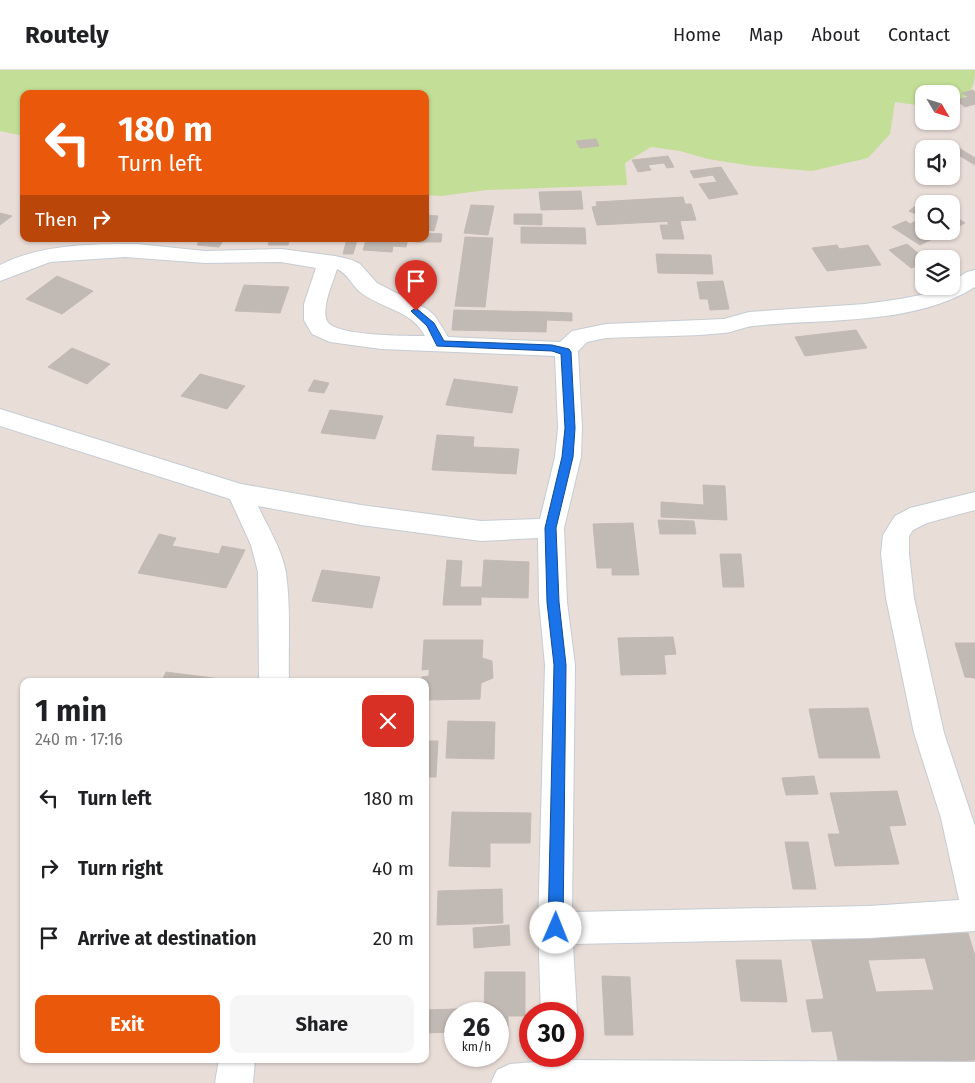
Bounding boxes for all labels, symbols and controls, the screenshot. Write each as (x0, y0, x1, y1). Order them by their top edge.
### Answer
text: Routely (25, 21, 109, 49)
text: Home (673, 24, 721, 46)
text: Map (749, 24, 783, 46)
text: About (811, 24, 860, 46)
text: Contact (888, 24, 950, 46)
north arrow (915, 85, 960, 130)
map controls (915, 85, 960, 295)
text: 180 m (118, 108, 213, 150)
icon: left (35, 110, 100, 175)
button: sound (915, 140, 960, 185)
text: Turn left (118, 150, 202, 177)
button: search (915, 195, 960, 240)
icon: right (87, 205, 115, 233)
text: Then (35, 208, 77, 231)
button: layers (915, 250, 960, 295)
pin (395, 260, 437, 311)
icon: arrive (402, 267, 430, 295)
text: 1 min (35, 693, 107, 729)
button: close (362, 695, 414, 747)
text: 240 m · 17:16 (35, 730, 123, 749)
icon: left (35, 784, 63, 812)
text: Turn left (78, 787, 152, 810)
text: 180 m (363, 787, 414, 810)
icon: right (35, 854, 63, 882)
text: Turn right (78, 857, 163, 880)
text: 40 m (372, 857, 414, 880)
position arrow (529, 901, 581, 953)
icon: arrive (35, 924, 63, 952)
text: Arrive at destination (78, 927, 257, 950)
text: 20 m (373, 927, 414, 950)
button: Exit (35, 995, 220, 1053)
button: Share (230, 995, 414, 1053)
speed limit sign: 30 (519, 1002, 584, 1067)
text: 26 (463, 1013, 490, 1043)
text: km/h (462, 1040, 491, 1054)

